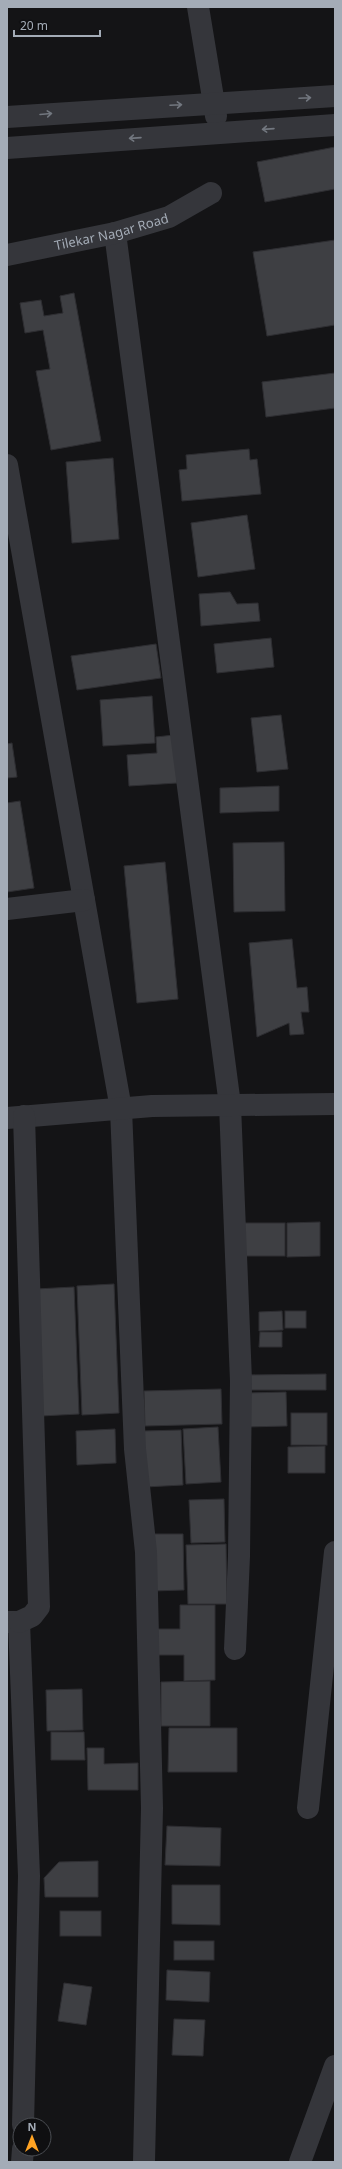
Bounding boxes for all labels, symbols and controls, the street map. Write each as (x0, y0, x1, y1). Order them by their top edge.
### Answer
scale bar (14, 12, 100, 38)
text: 20 m (20, 17, 48, 34)
one-way arrow (298, 94, 311, 101)
one-way arrow (169, 102, 182, 109)
one-way arrow (39, 110, 52, 117)
one-way arrow (262, 126, 275, 133)
one-way arrow (129, 135, 142, 142)
street label: Tilekar Nagar Road (53, 209, 170, 254)
north arrow (12, 2117, 52, 2157)
text: N (28, 2119, 36, 2134)

